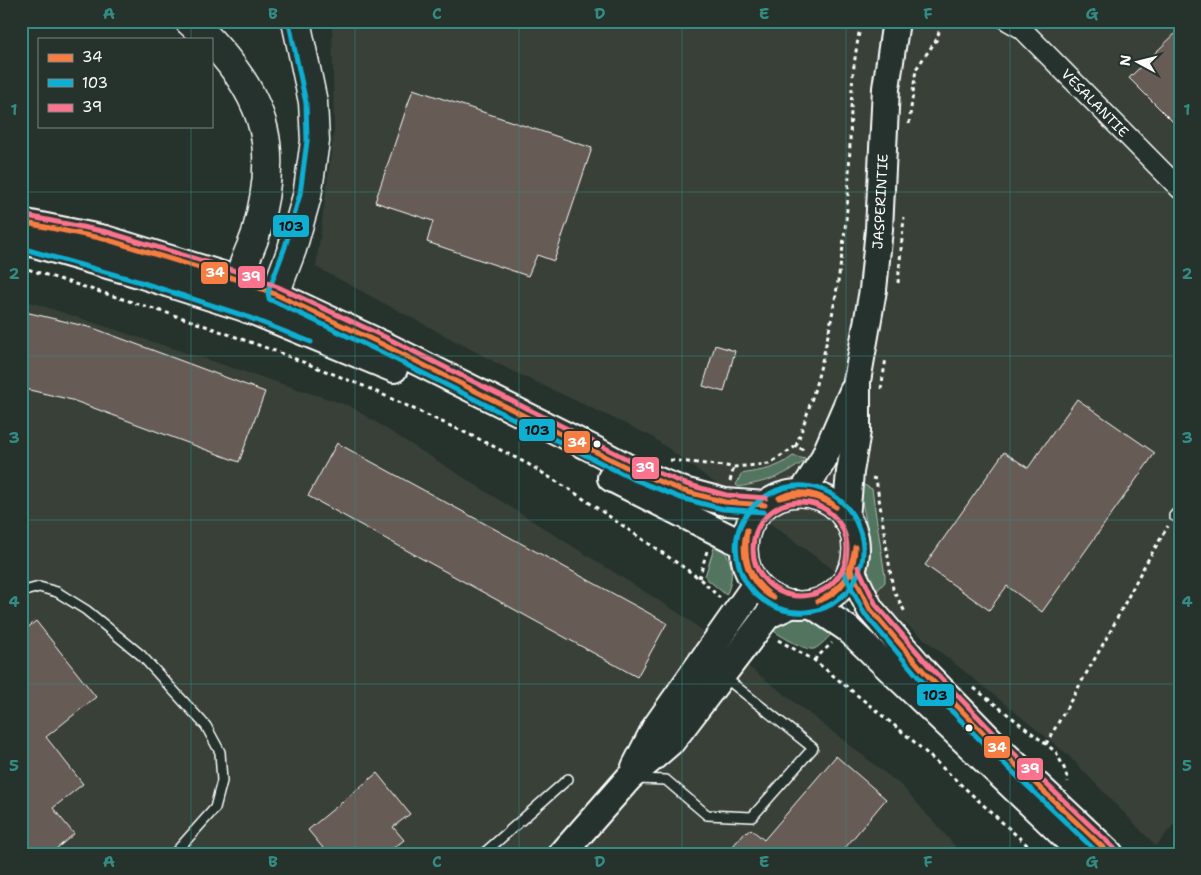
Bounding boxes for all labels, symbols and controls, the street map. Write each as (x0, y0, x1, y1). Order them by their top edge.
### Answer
text: A (103, 3, 115, 24)
text: B (268, 3, 278, 24)
text: C (432, 3, 442, 24)
text: D (594, 3, 606, 24)
text: E (759, 3, 769, 24)
text: F (923, 3, 933, 24)
text: G (1086, 3, 1099, 24)
legend (38, 38, 212, 128)
north arrow (1114, 38, 1164, 88)
text: 34 (82, 47, 102, 67)
text: N (1115, 54, 1135, 67)
street label: VESALANTIE (1057, 65, 1133, 141)
text: 103 (82, 73, 108, 93)
text: 39 (82, 97, 102, 117)
text: 1 (10, 99, 18, 120)
text: 1 (1183, 99, 1191, 120)
street label: JASPERINTIE (868, 153, 892, 250)
line badge: 103 (272, 214, 310, 238)
text: 103 (278, 217, 304, 235)
line badge: 34 (200, 261, 229, 285)
text: 2 (8, 263, 20, 284)
text: 34 (205, 263, 225, 281)
text: 2 (1181, 263, 1193, 284)
line badge: 39 (237, 265, 266, 289)
text: 39 (241, 267, 261, 285)
line badge: 103 (518, 418, 556, 442)
text: 103 (524, 421, 550, 439)
text: 3 (8, 427, 20, 448)
text: 3 (1181, 427, 1193, 448)
line badge: 34 (563, 430, 591, 454)
text: 34 (567, 433, 587, 451)
unlabelled marker (592, 439, 602, 449)
line badge: 39 (631, 456, 660, 480)
text: 39 (635, 458, 655, 476)
text: 4 (8, 591, 20, 612)
text: 4 (1181, 591, 1193, 612)
line badge: 103 (916, 683, 955, 707)
text: 103 (922, 686, 948, 704)
unlabelled marker (964, 723, 974, 733)
line badge: 34 (983, 735, 1011, 759)
text: 34 (987, 738, 1007, 756)
text: 5 (9, 755, 19, 776)
text: 5 (1182, 755, 1192, 776)
line badge: 39 (1016, 757, 1044, 781)
text: 39 (1020, 759, 1040, 777)
text: A (103, 851, 115, 872)
text: B (268, 851, 278, 872)
text: C (432, 851, 442, 872)
text: D (594, 851, 606, 872)
text: E (759, 851, 769, 872)
text: F (923, 851, 933, 872)
text: G (1086, 851, 1099, 872)

